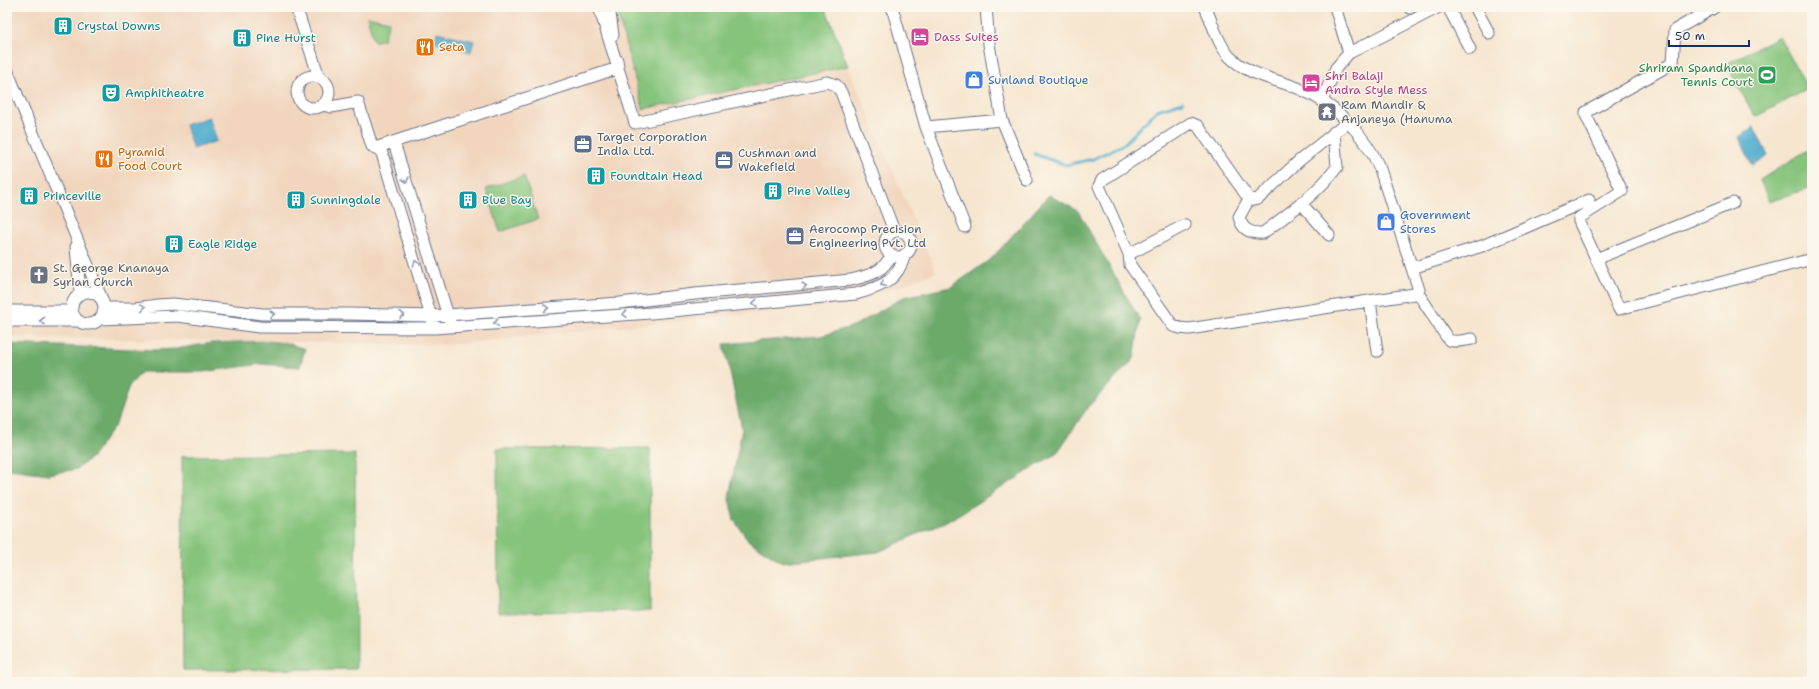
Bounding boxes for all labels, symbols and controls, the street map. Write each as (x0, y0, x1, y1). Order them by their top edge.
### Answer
building icon: Crystal Downs (52, 15, 74, 37)
place label: Crystal Downs (77, 18, 160, 34)
scale bar (1669, 22, 1749, 48)
hotel icon: Dass Suites (909, 26, 931, 48)
building icon: Pine Hurst (231, 27, 253, 49)
text: 50 m (1675, 28, 1705, 44)
place label: Dass Suites (934, 29, 999, 45)
place label: Pine Hurst (256, 30, 316, 46)
restaurant icon: Seta (414, 36, 436, 58)
place label: Seta (439, 39, 465, 55)
place label: Shriram Spandhana Tennis Court (1639, 60, 1754, 90)
sports icon: Shriram Spandhana Tennis Court (1756, 64, 1778, 86)
place label: Shri Balaji Andra Style Mess (1325, 68, 1427, 98)
shop icon: Sunland Boutique (963, 69, 985, 91)
place label: Sunland Boutique (988, 72, 1089, 88)
hotel icon: Shri Balaji Andra Style Mess (1300, 72, 1322, 94)
theatre icon: Amphitheatre (100, 82, 122, 104)
place label: Amphitheatre (125, 85, 205, 101)
place label: Ram Mandir & Anjaneya (Hanuma (1341, 97, 1453, 127)
temple icon: Ram Mandir & Anjaneya (Hanuma (1316, 101, 1338, 123)
place label: Target Corporation India Ltd. (597, 129, 707, 159)
office icon: Target Corporation India Ltd. (572, 133, 594, 155)
place label: Pyramid Food Court (118, 144, 182, 174)
place label: Cushman and Wakefield (738, 145, 817, 175)
restaurant icon: Pyramid Food Court (93, 148, 115, 170)
office icon: Cushman and Wakefield (713, 149, 735, 171)
building icon: Foundtain Head (585, 165, 607, 187)
place label: Foundtain Head (610, 168, 703, 184)
one-way arrow (401, 176, 410, 183)
building icon: Pine Valley (762, 180, 784, 202)
place label: Pine Valley (787, 183, 851, 199)
building icon: Princeville (18, 185, 40, 207)
place label: Princeville (43, 188, 102, 204)
building icon: Sunningdale (285, 189, 307, 211)
building icon: Blue Bay (457, 189, 479, 211)
place label: Sunningdale (310, 192, 381, 208)
place label: Blue Bay (482, 192, 532, 208)
place label: Government Stores (1400, 207, 1471, 237)
shop icon: Government Stores (1375, 211, 1397, 233)
place label: Aerocomp Precision Engineering Pvt. Ltd (809, 221, 926, 251)
office icon: Aerocomp Precision Engineering Pvt. Ltd (784, 225, 806, 247)
building icon: Eagle Ridge (163, 233, 185, 255)
place label: Eagle Ridge (188, 236, 258, 252)
place label: St. George Knanaya Syrian Church (53, 260, 170, 290)
one-way arrow (412, 260, 421, 267)
church icon: St. George Knanaya Syrian Church (28, 264, 50, 286)
one-way arrow (880, 280, 887, 287)
one-way arrow (801, 281, 807, 290)
one-way arrow (752, 299, 758, 308)
one-way arrow (140, 303, 146, 312)
one-way arrow (543, 304, 549, 313)
one-way arrow (269, 310, 275, 318)
one-way arrow (622, 310, 628, 318)
one-way arrow (399, 311, 405, 319)
one-way arrow (39, 317, 45, 325)
one-way arrow (493, 318, 499, 327)

